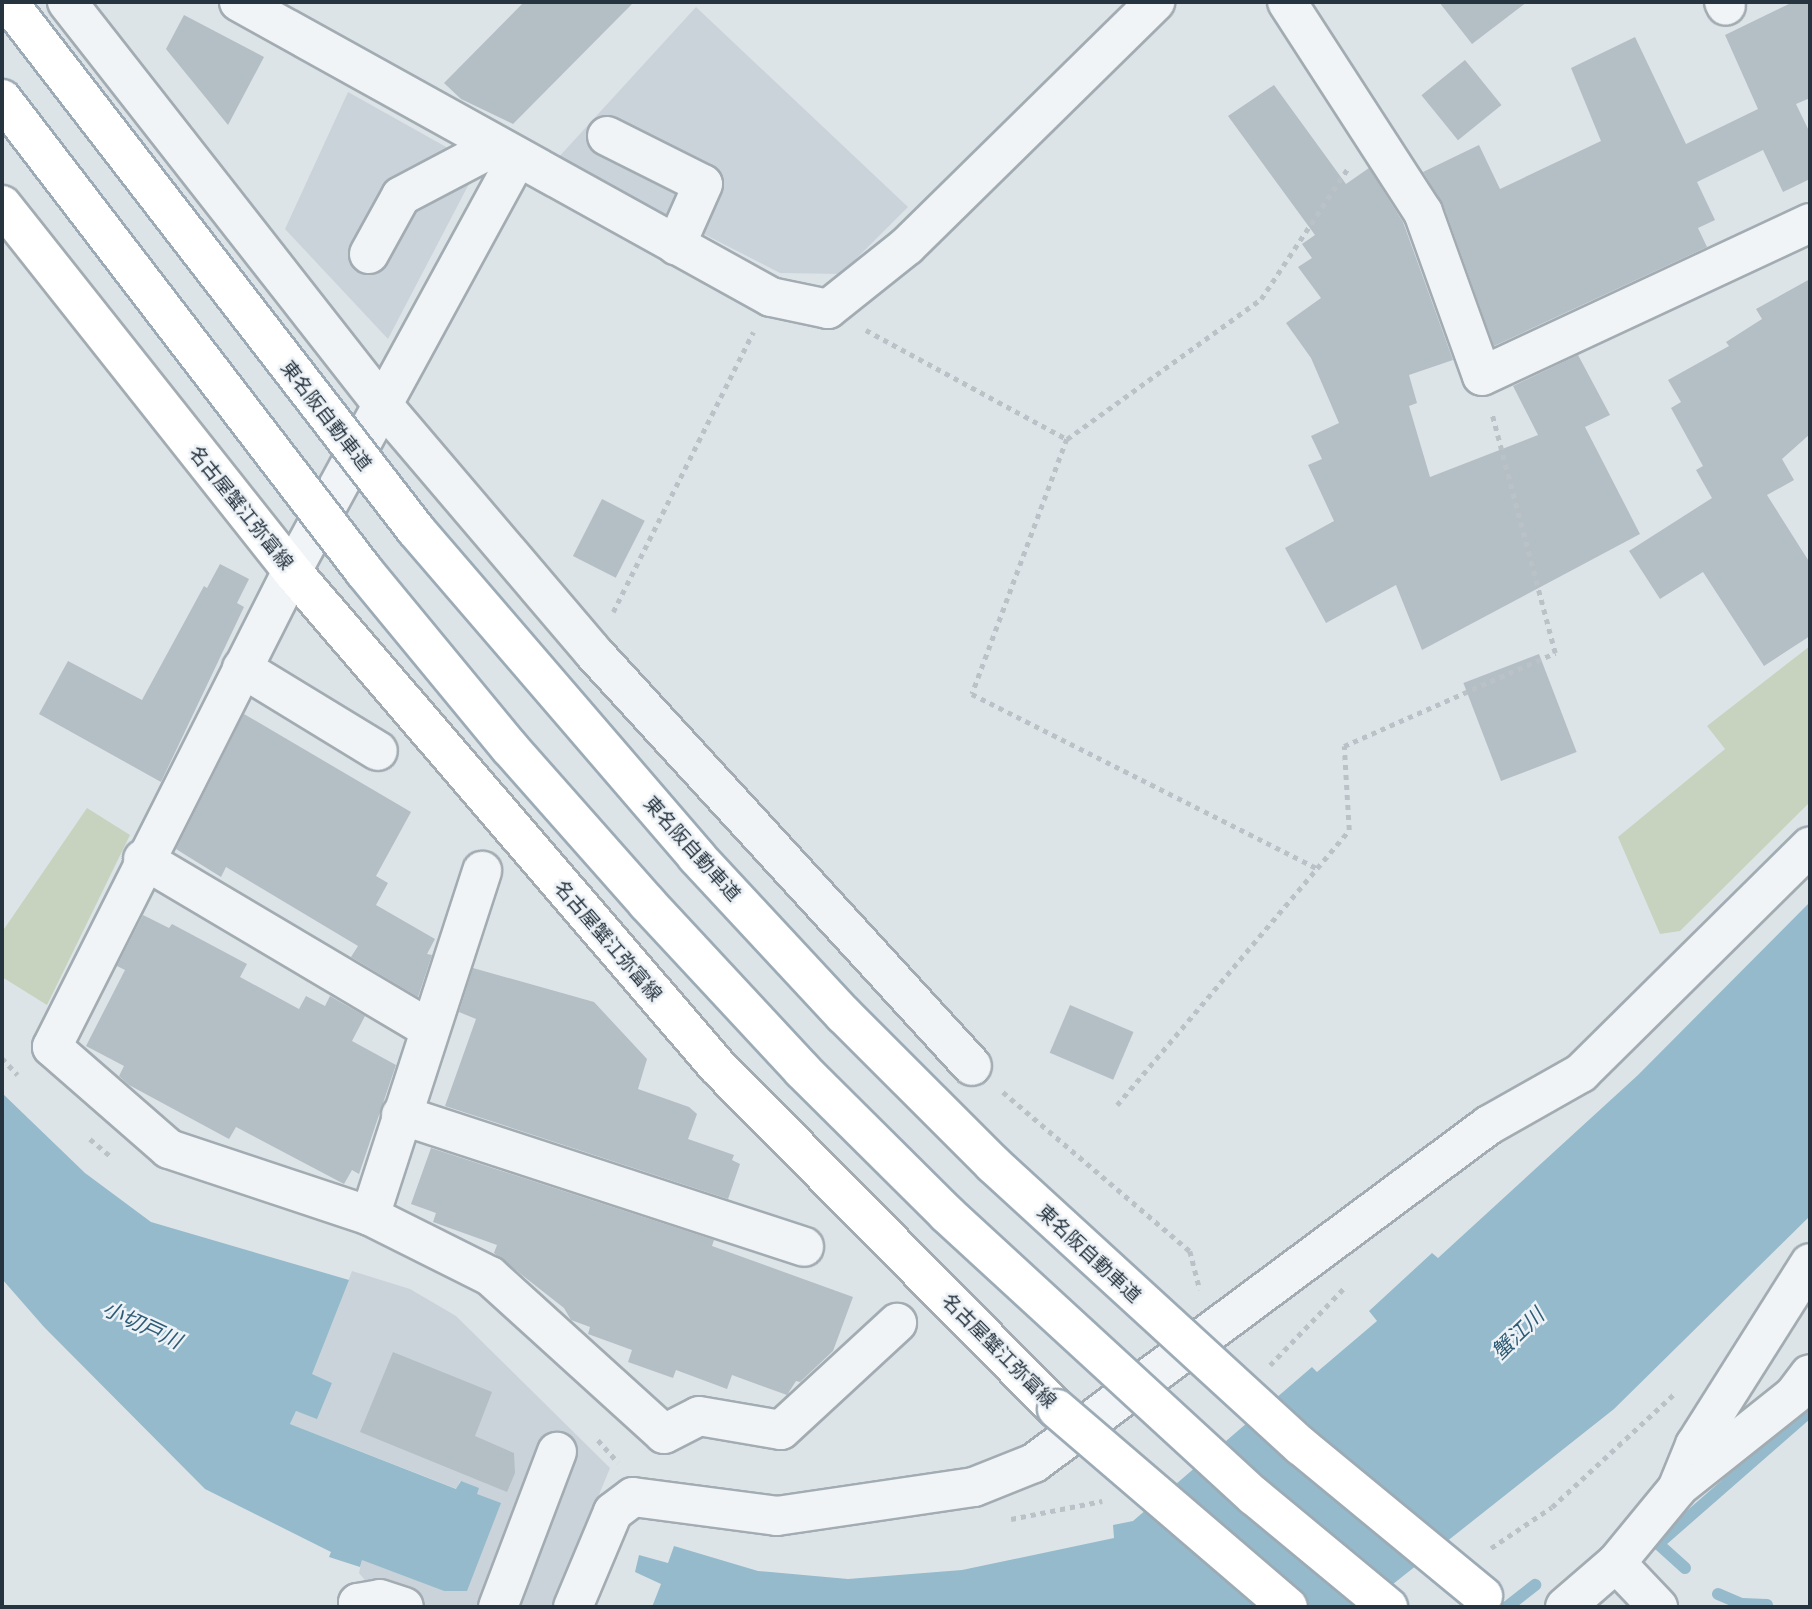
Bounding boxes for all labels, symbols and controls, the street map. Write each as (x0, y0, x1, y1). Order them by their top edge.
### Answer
street label: 東名阪自動車道 (276, 357, 376, 475)
street label: 名古屋蟹江弥富線 (184, 442, 298, 574)
street label: 東名阪自動車道 (639, 792, 745, 906)
street label: 名古屋蟹江弥富線 (550, 876, 666, 1006)
street label: 東名阪自動車道 (1033, 1200, 1145, 1308)
street label: 名古屋蟹江弥富線 (937, 1289, 1061, 1413)
water label: 小切戸川 (99, 1296, 185, 1354)
water label: 蟹江川 (1487, 1303, 1549, 1365)

